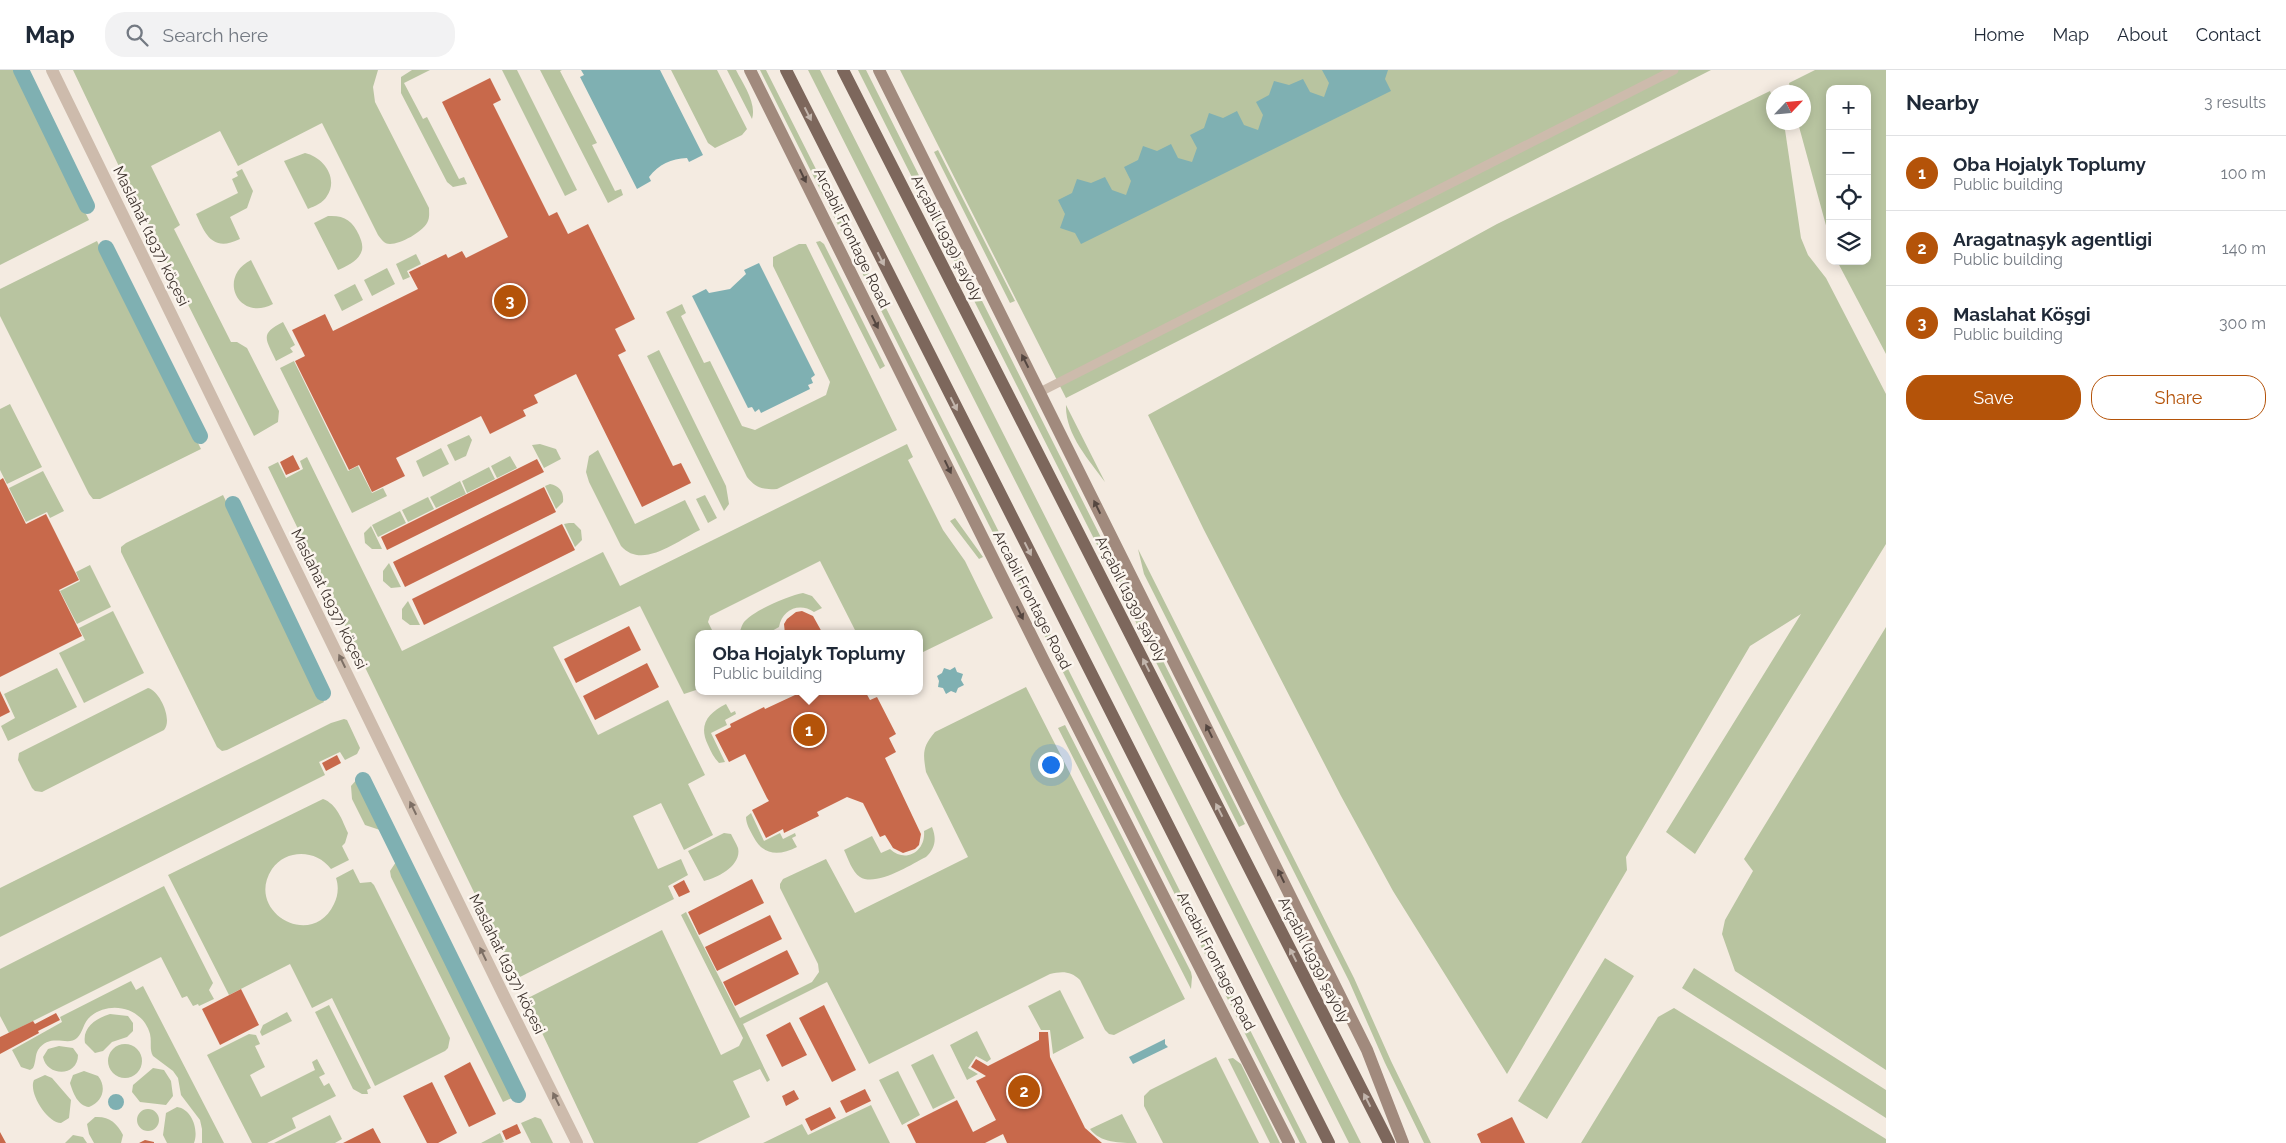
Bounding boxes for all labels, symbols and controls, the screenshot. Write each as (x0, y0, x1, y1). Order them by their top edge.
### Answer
search box (105, 12, 455, 57)
text: Map (25, 20, 75, 49)
icon: search (123, 21, 151, 49)
text: Search here (163, 24, 268, 46)
text: Home (1973, 24, 2024, 45)
text: Map (2052, 24, 2089, 45)
text: About (2117, 24, 2168, 45)
text: Contact (2196, 24, 2261, 45)
north arrow (1766, 85, 1811, 130)
map controls (1826, 85, 1871, 265)
button: + (1826, 85, 1871, 130)
text: Nearby (1906, 90, 1979, 115)
text: 3 results (2204, 93, 2266, 112)
one-way arrow (804, 106, 812, 121)
button: − (1826, 130, 1871, 175)
text: Oba Hojalyk Toplumy (1953, 153, 2146, 175)
street label: Maslahat (1937) köçesi (109, 163, 193, 309)
text: 1 (1918, 164, 1926, 183)
text: 100 m (2221, 164, 2266, 183)
street label: Arcabil Frontage Road (810, 165, 894, 311)
one-way arrow (799, 169, 807, 183)
street label: Arçabil (1939) şaýoly (907, 172, 987, 304)
button: locate (1826, 175, 1871, 220)
text: Public building (1953, 175, 2063, 194)
button: layers (1826, 220, 1871, 265)
text: Aragatnaşyk agentligi (1953, 228, 2152, 250)
text: 2 (1917, 239, 1927, 258)
text: 140 m (2222, 239, 2266, 258)
text: Public building (1953, 250, 2063, 269)
one-way arrow (877, 251, 885, 266)
pin: 3 (494, 282, 526, 320)
text: Maslahat Köşgi (1953, 303, 2091, 325)
text: 3 (1918, 314, 1926, 333)
text: 300 m (2219, 314, 2266, 333)
one-way arrow (871, 315, 879, 329)
text: Public building (1953, 325, 2063, 344)
one-way arrow (1021, 354, 1029, 369)
button: Save (1906, 375, 2081, 420)
button: Share (2091, 375, 2266, 420)
one-way arrow (950, 396, 959, 411)
one-way arrow (944, 460, 952, 474)
one-way arrow (1093, 500, 1101, 514)
street label: Maslahat (1937) köçesi (287, 526, 371, 672)
street label: Arcabil Frontage Road (989, 528, 1075, 672)
street label: Arçabil (1939) şaýoly (1091, 533, 1171, 665)
one-way arrow (1024, 542, 1032, 556)
one-way arrow (1016, 606, 1024, 620)
popup (695, 630, 923, 695)
text: Oba Hojalyk Toplumy (712, 642, 906, 664)
one-way arrow (337, 654, 345, 668)
one-way arrow (1142, 658, 1150, 672)
text: Public building (712, 664, 822, 683)
pin: 1 (793, 711, 825, 749)
one-way arrow (1205, 724, 1213, 738)
your location (1038, 752, 1064, 778)
one-way arrow (408, 800, 417, 815)
one-way arrow (1215, 803, 1223, 817)
one-way arrow (1277, 869, 1285, 883)
street label: Arcabil Frontage Road (1173, 889, 1259, 1033)
street label: Maslahat (1937) köçesi (465, 891, 549, 1037)
street label: Arçabil (1939) şaýoly (1274, 894, 1354, 1026)
one-way arrow (479, 947, 487, 961)
one-way arrow (1289, 947, 1297, 962)
pin: 2 (1008, 1072, 1040, 1110)
one-way arrow (552, 1092, 560, 1106)
one-way arrow (1363, 1092, 1371, 1107)

